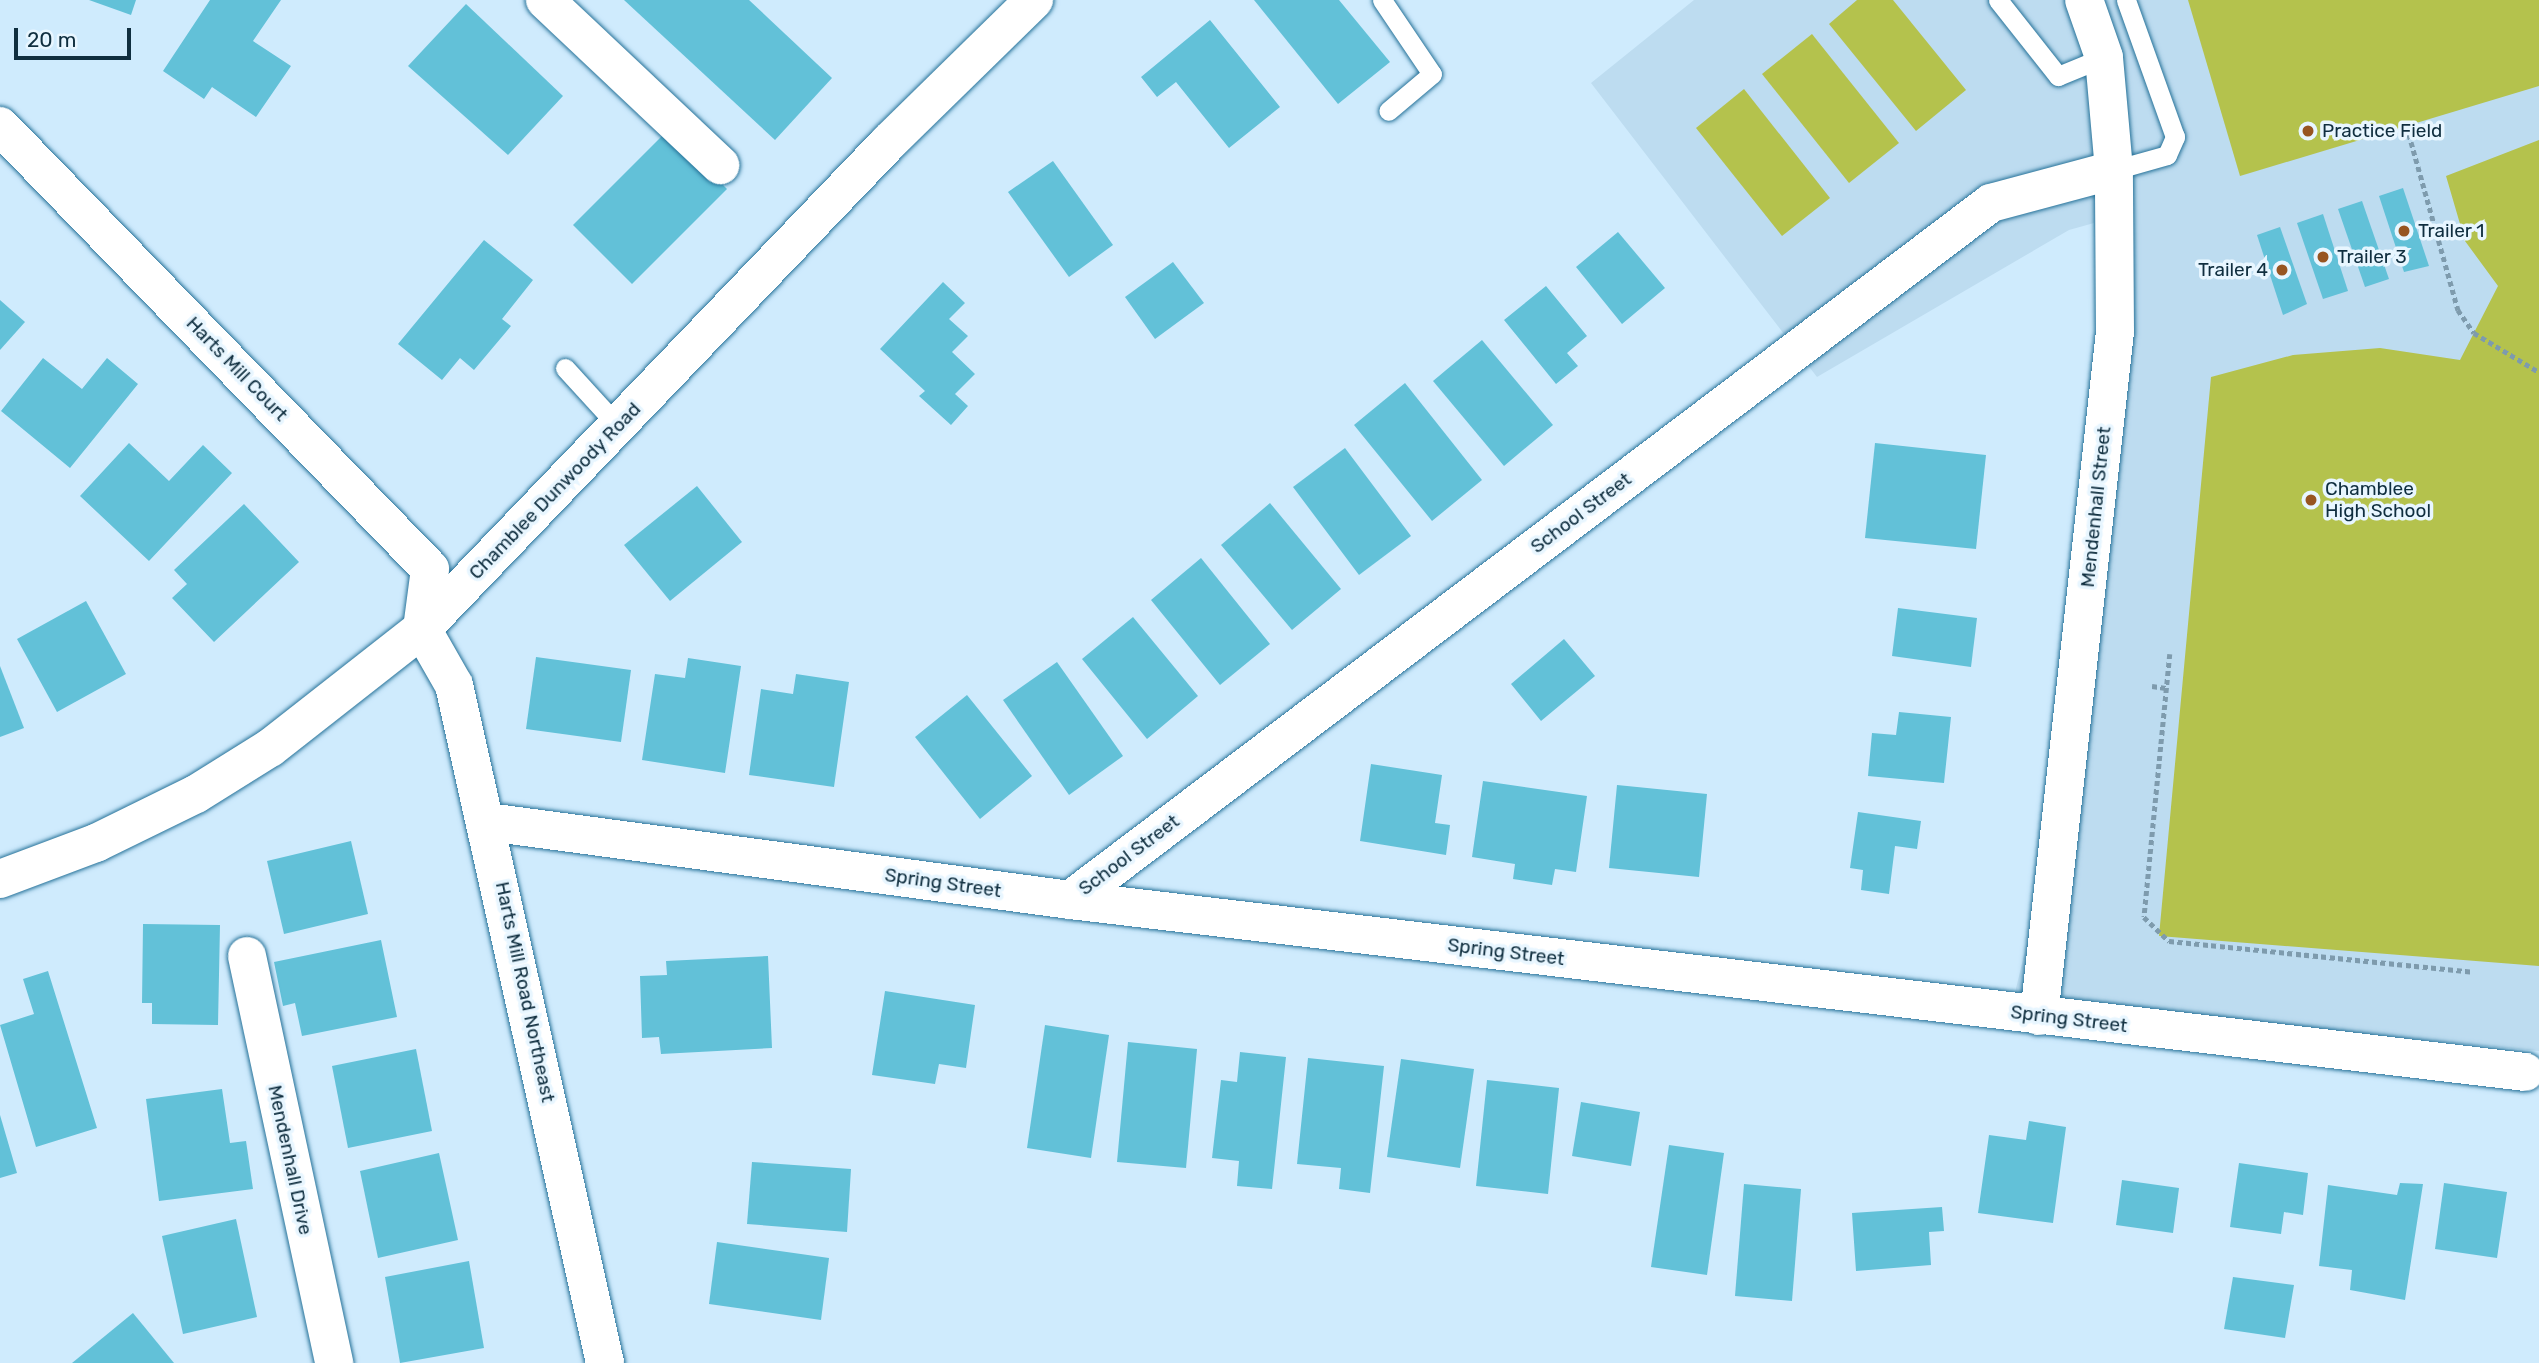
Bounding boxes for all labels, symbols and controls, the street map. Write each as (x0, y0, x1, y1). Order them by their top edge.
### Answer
scale bar (18, 14, 135, 58)
text: 20 m (27, 27, 76, 52)
place label: Practice Field (2322, 120, 2442, 142)
marker: Practice Field (2300, 123, 2316, 139)
place label: Trailer 1 (2418, 220, 2485, 242)
marker: Trailer 1 (2396, 223, 2412, 239)
place label: Trailer 3 (2337, 246, 2407, 268)
marker: Trailer 3 (2315, 249, 2331, 265)
place label: Trailer 4 (2197, 259, 2268, 281)
marker: Trailer 4 (2274, 262, 2290, 278)
street label: Harts Mill Court (181, 312, 293, 426)
street label: Chamblee Dunwoody Road (464, 398, 646, 584)
street label: Mendenhall Street (2076, 425, 2116, 589)
street label: School Street (1526, 468, 1636, 558)
place label: Chamblee High School (2325, 478, 2431, 522)
marker: Chamblee High School (2303, 492, 2319, 508)
street label: School Street (1074, 810, 1184, 900)
street label: Spring Street (883, 864, 1003, 902)
street label: Harts Mill Road Northeast (490, 880, 560, 1104)
street label: Spring Street (1446, 934, 1566, 970)
street label: Spring Street (2009, 1001, 2129, 1037)
street label: Mendenhall Drive (263, 1083, 317, 1237)

